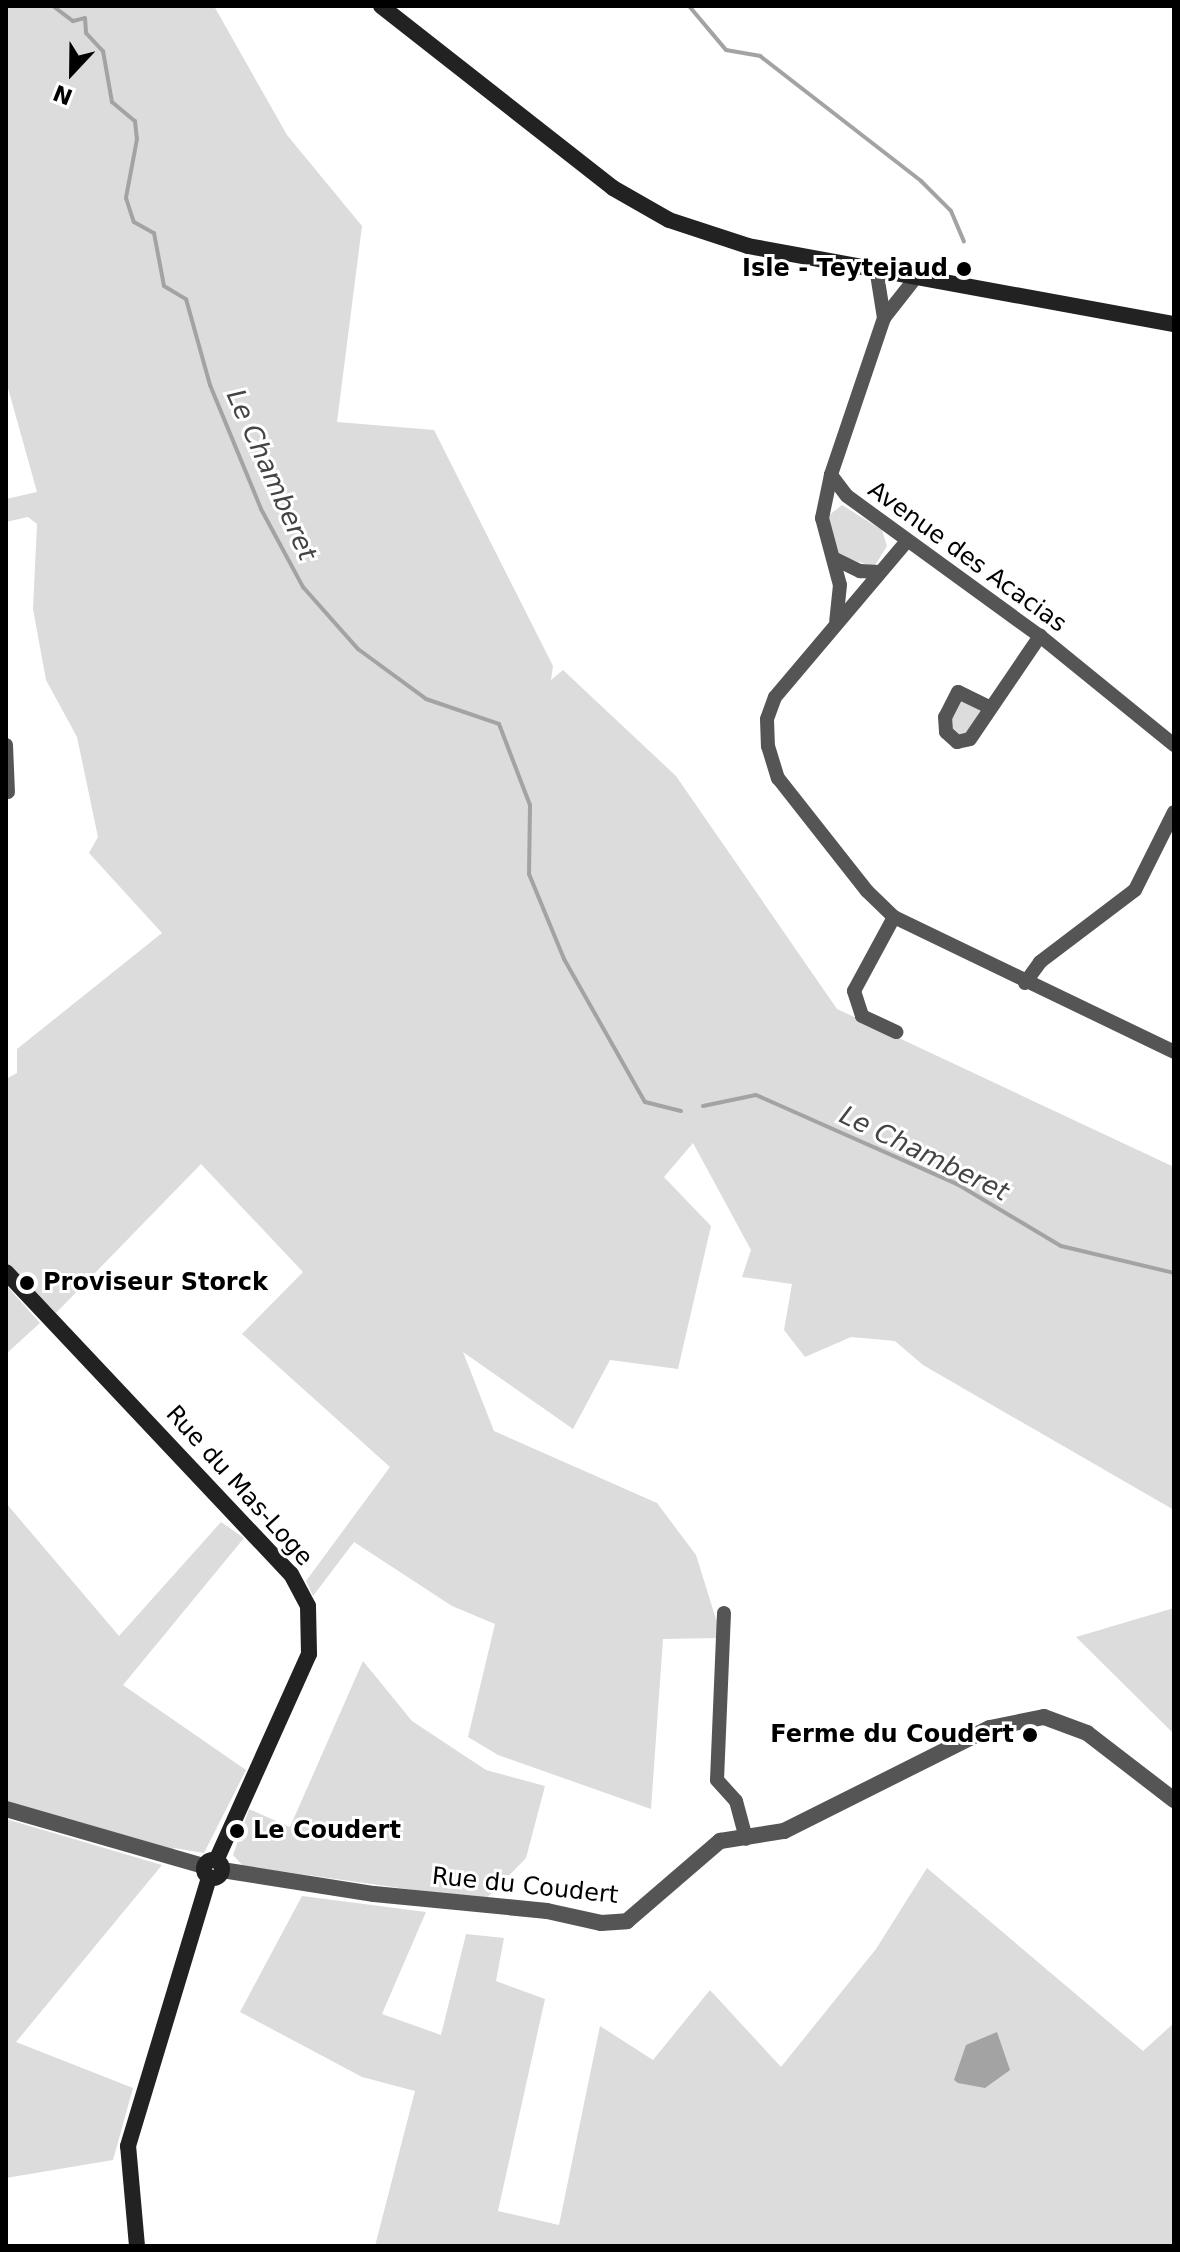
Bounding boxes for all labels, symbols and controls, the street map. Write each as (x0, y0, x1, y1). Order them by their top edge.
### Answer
north arrow (32, 32, 112, 112)
text: N (50, 80, 76, 110)
place label: Isle - Teytejaud (742, 255, 948, 283)
marker: Isle - Teytejaud (955, 260, 973, 278)
water label: Le Chamberet (219, 385, 323, 565)
street label: Avenue des Acacias (862, 475, 1072, 639)
water label: Le Chamberet (834, 1100, 1014, 1208)
place label: Proviseur Storck (43, 1269, 268, 1297)
marker: Proviseur Storck (18, 1274, 36, 1292)
street label: Rue du Mas-Loge (160, 1400, 318, 1572)
place label: Ferme du Coudert (770, 1721, 1014, 1749)
marker: Ferme du Coudert (1021, 1726, 1039, 1744)
place label: Le Coudert (253, 1817, 401, 1845)
marker: Le Coudert (228, 1822, 246, 1840)
street label: Rue du Coudert (430, 1862, 620, 1910)

